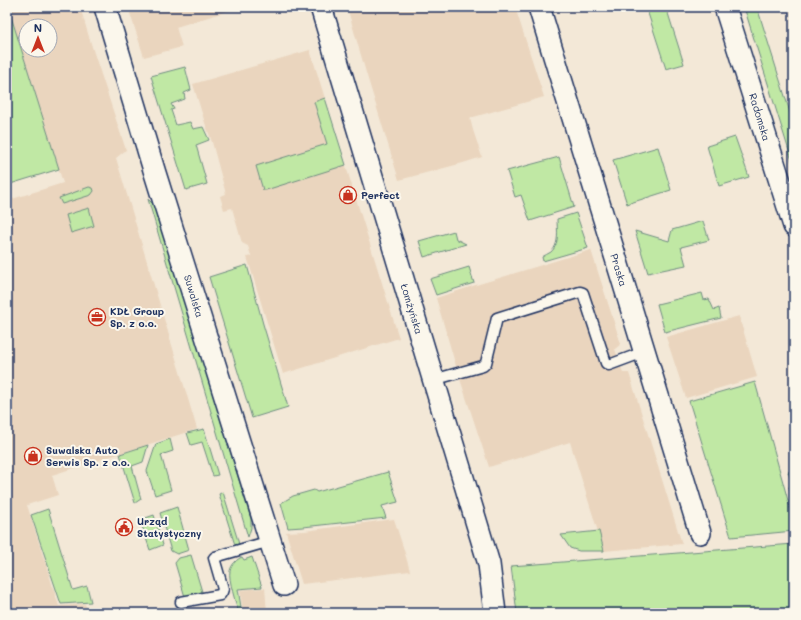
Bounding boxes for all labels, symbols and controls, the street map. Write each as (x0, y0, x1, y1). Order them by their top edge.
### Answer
north arrow (18, 18, 58, 58)
text: N (34, 20, 42, 35)
street label: Radomska (746, 91, 774, 143)
shop icon: Perfect (338, 185, 358, 205)
place label: Perfect (361, 188, 400, 202)
street label: Praska (607, 252, 631, 288)
street label: Suwalska (181, 273, 207, 319)
street label: Łomżyńska (398, 282, 426, 336)
place label: KDŁ Group Sp. z o.o. (110, 304, 164, 330)
office icon: KDŁ Group Sp. z o.o. (87, 307, 107, 327)
place label: Suwalska Auto Serwis Sp. z o.o. (46, 443, 130, 469)
shop icon: Suwalska Auto Serwis Sp. z o.o. (23, 446, 43, 466)
place label: Urząd Statystyczny (137, 514, 202, 540)
public building icon: Urząd Statystyczny (114, 517, 134, 537)

